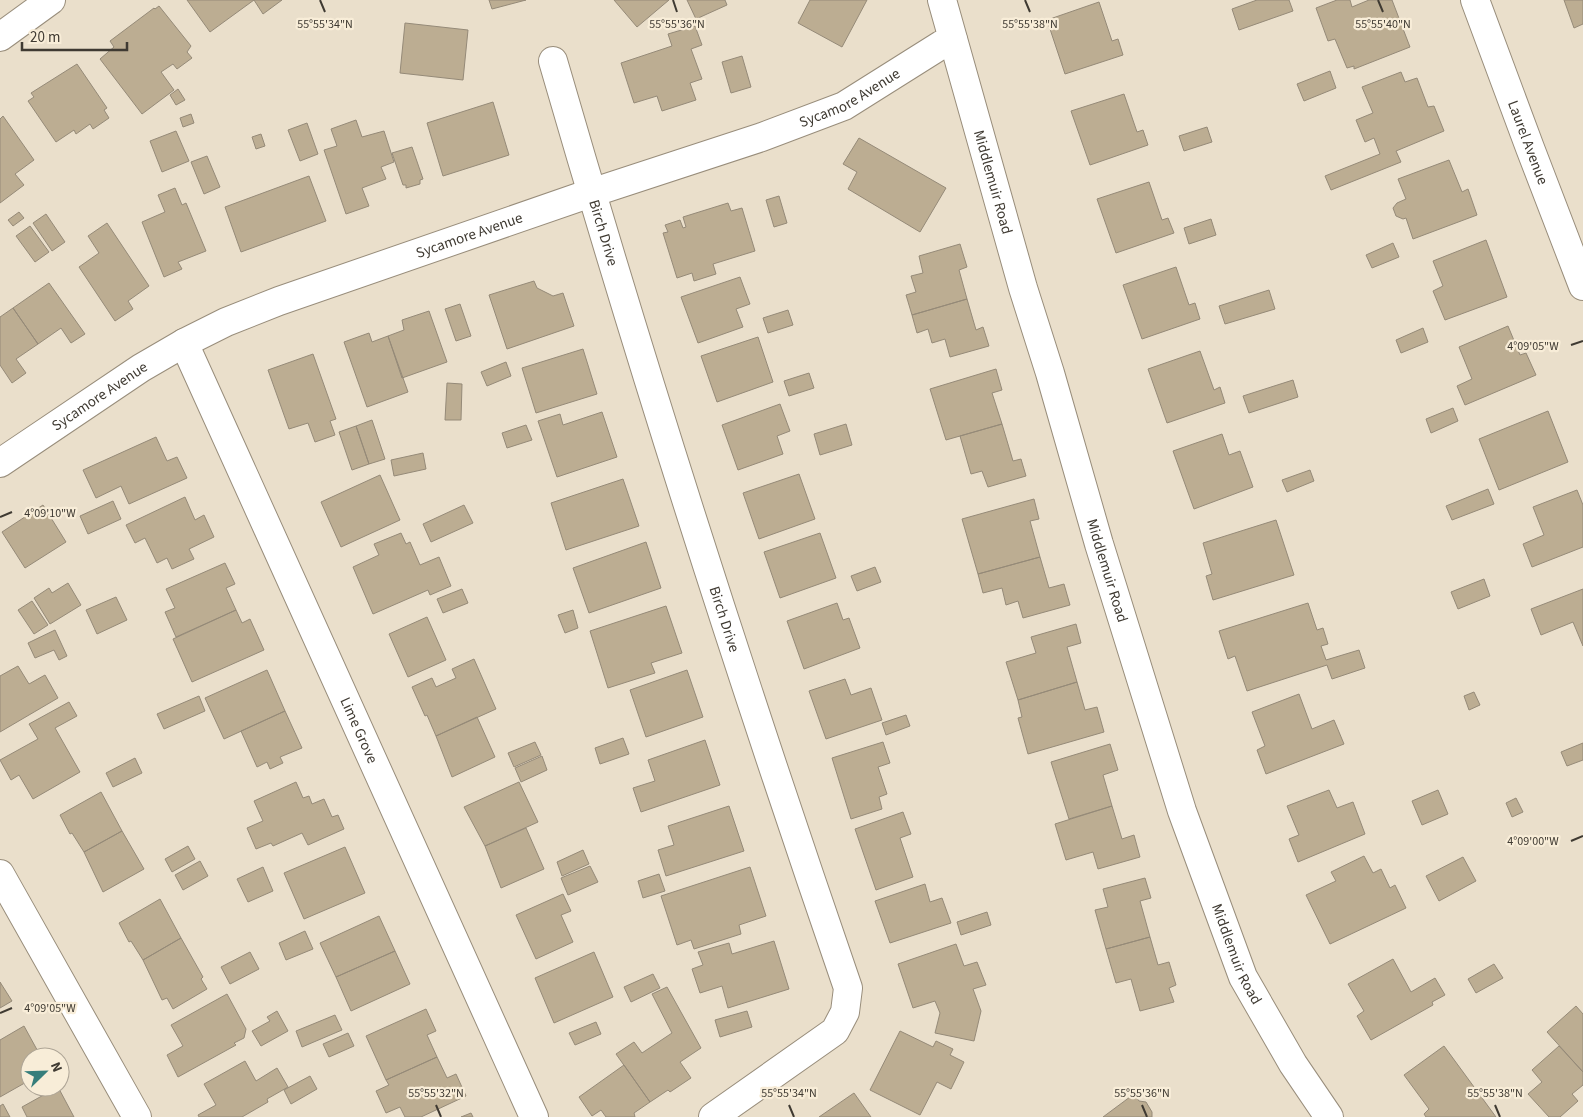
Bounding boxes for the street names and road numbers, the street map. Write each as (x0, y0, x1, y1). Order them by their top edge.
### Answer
street label: Sycamore Avenue (796, 63, 904, 133)
street label: Laurel Avenue (1503, 97, 1554, 188)
street label: Middlemuir Road (969, 127, 1018, 236)
street label: Birch Drive (584, 197, 624, 268)
street label: Sycamore Avenue (413, 207, 525, 263)
street label: Sycamore Avenue (47, 356, 151, 436)
street label: Middlemuir Road (1082, 516, 1133, 625)
street label: Birch Drive (704, 584, 745, 655)
street label: Lime Grove (335, 694, 383, 767)
street label: Middlemuir Road (1206, 901, 1267, 1008)

